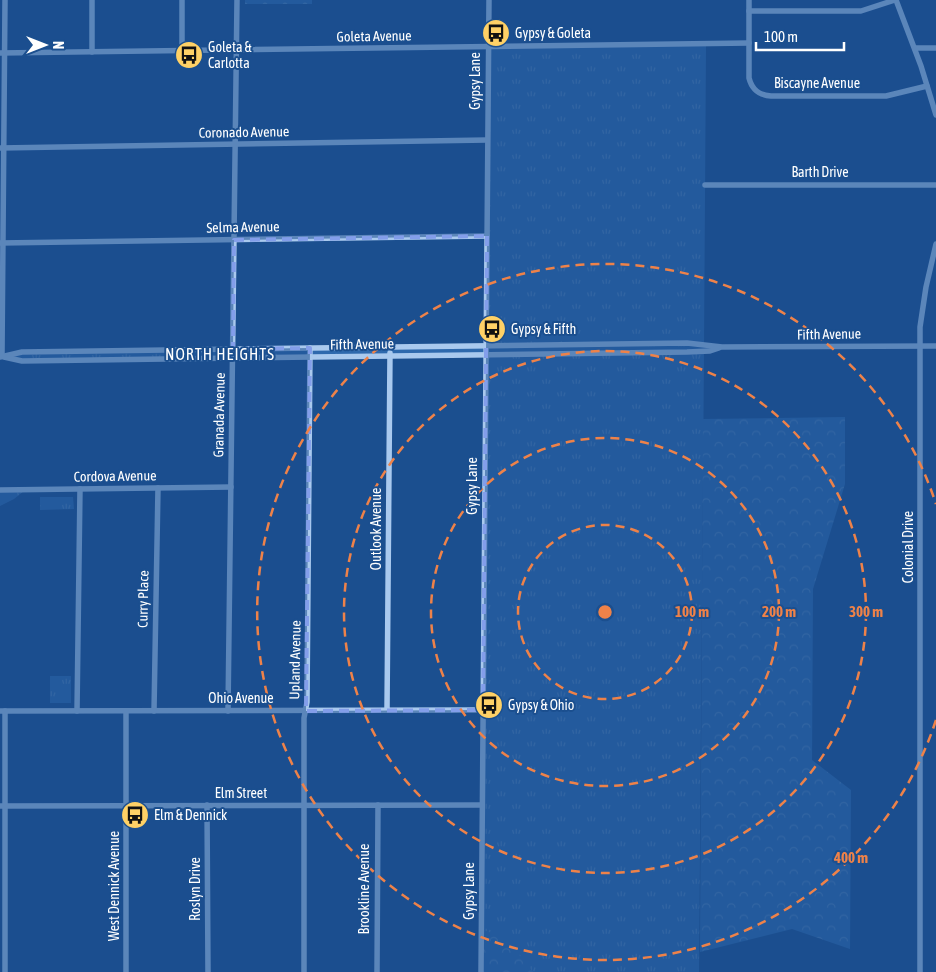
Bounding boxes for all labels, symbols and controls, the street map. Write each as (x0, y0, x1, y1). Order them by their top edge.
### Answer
bus stop icon: Gypsy & Goleta (481, 18, 511, 48)
north arrow (20, 20, 70, 70)
scale bar (756, 20, 844, 52)
place label: Gypsy & Goleta (515, 25, 591, 41)
street label: Goleta Avenue (336, 27, 412, 45)
text: 100 m (764, 28, 798, 45)
place label: Goleta & Carlotta (208, 39, 252, 71)
bus stop icon: Goleta & Carlotta (174, 40, 204, 70)
text: N (50, 41, 66, 49)
street label: Gypsy Lane (467, 52, 483, 110)
street label: Biscayne Avenue (774, 75, 860, 91)
street label: Coronado Avenue (198, 123, 290, 141)
street label: Barth Drive (791, 164, 849, 180)
street label: Selma Avenue (206, 218, 280, 236)
bus stop icon: Gypsy & Fifth (477, 314, 507, 344)
place label: Gypsy & Fifth (511, 321, 576, 337)
street label: Fifth Avenue (797, 325, 861, 343)
street label: Fifth Avenue (330, 335, 394, 353)
district label: NORTH HEIGHTS (165, 345, 275, 363)
street label: Granada Avenue (210, 372, 228, 458)
street label: Gypsy Lane (464, 457, 480, 515)
street label: Cordova Avenue (73, 467, 157, 485)
street label: Outlook Avenue (368, 488, 384, 570)
street label: Colonial Drive (900, 511, 916, 583)
street label: Curry Place (134, 570, 152, 628)
centre of rings (596, 603, 614, 621)
text: 100 m (675, 603, 709, 620)
text: 200 m (762, 603, 796, 620)
text: 300 m (849, 603, 883, 620)
street label: Upland Avenue (286, 620, 304, 700)
street label: Ohio Avenue (208, 690, 274, 706)
bus stop icon: Gypsy & Ohio (474, 690, 504, 720)
place label: Gypsy & Ohio (508, 697, 574, 713)
street label: Elm Street (215, 785, 267, 801)
bus stop icon: Elm & Dennick (120, 800, 150, 830)
place label: Elm & Dennick (154, 807, 227, 823)
street label: West Dennick Avenue (106, 831, 122, 941)
street label: Brookline Avenue (356, 844, 372, 934)
text: 400 m (833, 849, 868, 866)
street label: Roslyn Drive (187, 857, 203, 921)
street label: Gypsy Lane (461, 862, 477, 920)

